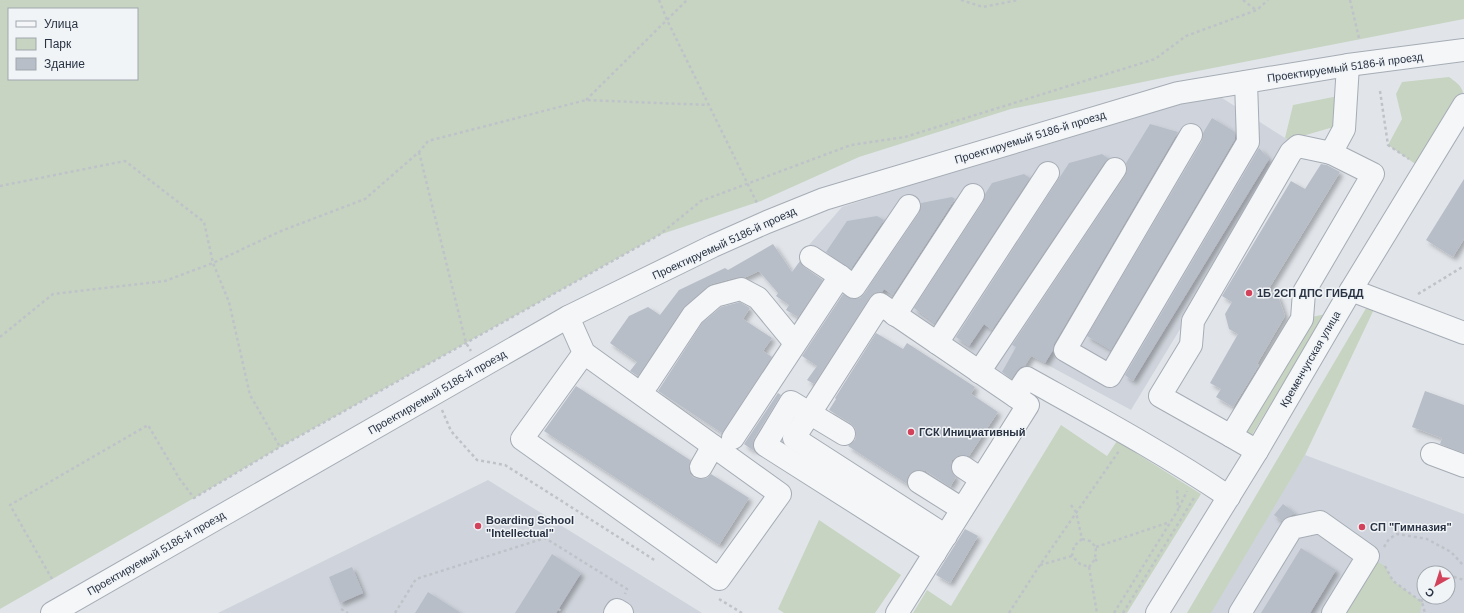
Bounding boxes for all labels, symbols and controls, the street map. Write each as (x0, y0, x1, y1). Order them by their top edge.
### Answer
legend (8, 8, 138, 80)
text: Улица (44, 17, 78, 31)
text: Парк (44, 37, 72, 51)
street label: Проектируемый 5186-й проезд (1266, 50, 1424, 84)
text: Здание (44, 57, 85, 71)
street label: Проектируемый 5186-й проезд (953, 108, 1107, 166)
street label: Проектируемый 5186-й проезд (650, 204, 798, 282)
place label: 1Б 2СП ДПС ГИБДД (1257, 287, 1364, 299)
marker: 1Б 2СП ДПС ГИБДД (1244, 288, 1254, 298)
street label: Кременчугская улица (1277, 308, 1343, 409)
street label: Проектируемый 5186-й проезд (366, 347, 509, 436)
place label: ГСК Инициативный (919, 426, 1025, 438)
marker: ГСК Инициативный (906, 427, 916, 437)
street label: Проектируемый 5186-й проезд (85, 508, 228, 597)
place label: Boarding School "Intellectual" (486, 514, 574, 539)
marker: Boarding School "Intellectual" (473, 521, 483, 531)
place label: СП "Гимназия" (1370, 521, 1452, 533)
marker: СП "Гимназия" (1357, 522, 1367, 532)
north arrow (1416, 565, 1456, 605)
text: С (1423, 586, 1437, 600)

